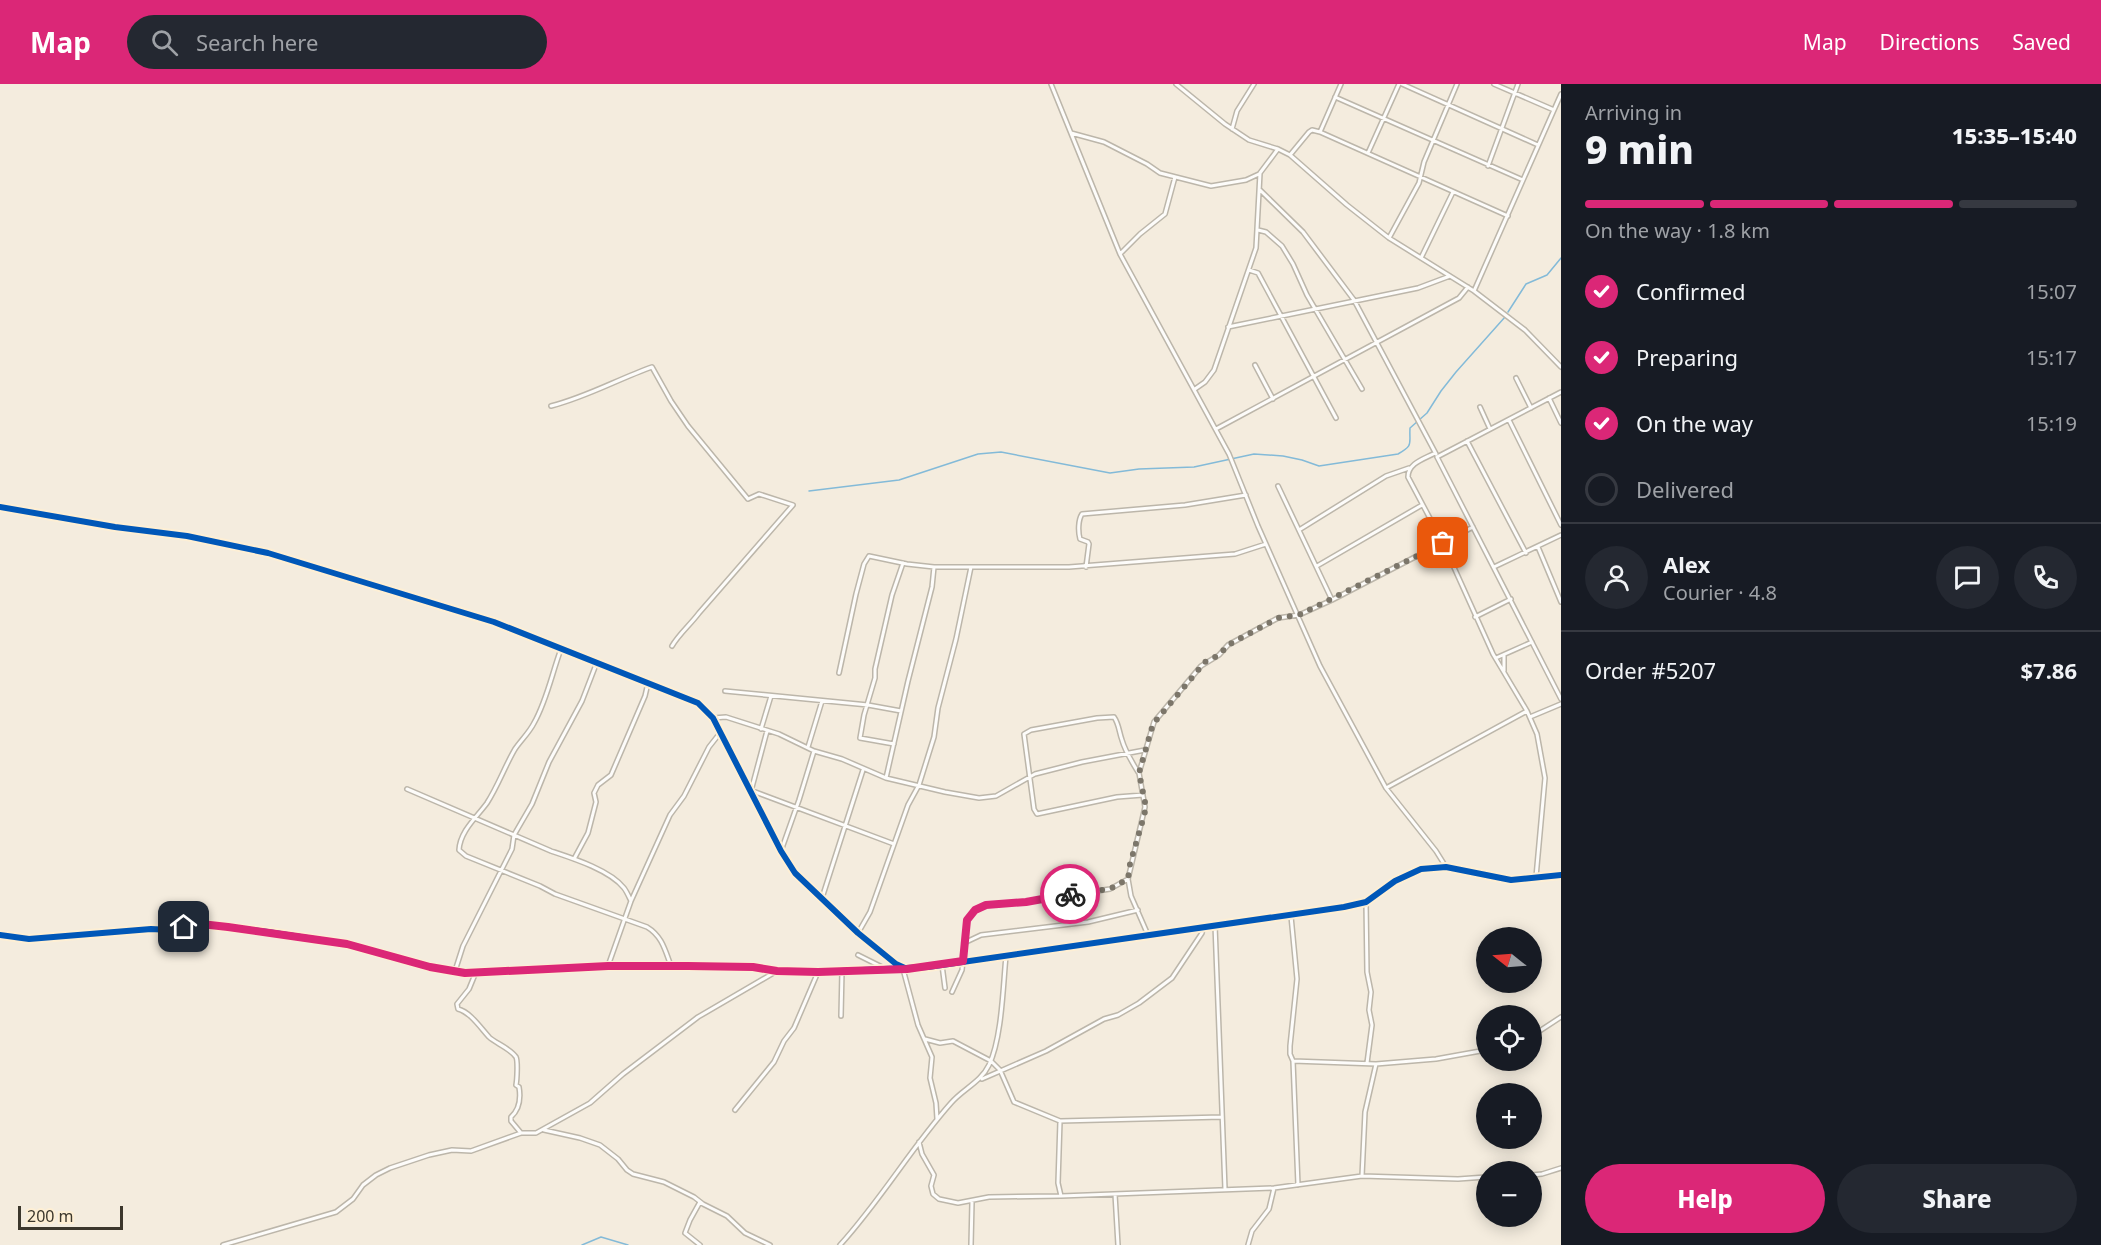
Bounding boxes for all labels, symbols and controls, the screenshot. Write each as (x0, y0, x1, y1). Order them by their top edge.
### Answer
search box (127, 15, 547, 69)
text: Map (30, 23, 91, 61)
icon: search (148, 26, 181, 59)
text: Search here (196, 27, 318, 57)
text: Map (1803, 28, 1847, 56)
text: Directions (1880, 28, 1979, 56)
text: Saved (2012, 28, 2071, 56)
text: Arriving in (1585, 99, 1682, 126)
text: 15:35–15:40 (1952, 120, 2077, 150)
text: 9 min (1585, 122, 1694, 175)
text: On the way · 1.8 km (1585, 217, 1770, 244)
icon: check (1585, 275, 1618, 308)
text: Confirmed (1636, 276, 1746, 306)
text: 15:07 (2026, 278, 2077, 305)
icon: check (1585, 341, 1618, 374)
text: Preparing (1636, 342, 1738, 372)
text: 15:17 (2026, 344, 2077, 371)
icon: check (1585, 407, 1618, 440)
text: On the way (1636, 408, 1753, 438)
text: 15:19 (2026, 410, 2077, 437)
text: Delivered (1636, 474, 1734, 504)
pin (1417, 517, 1468, 568)
icon: bag (1426, 526, 1459, 559)
button: person (1585, 546, 1648, 609)
button: chat (1936, 546, 1999, 609)
button: phone (2014, 546, 2077, 609)
text: Alex (1663, 549, 1710, 579)
text: Courier · 4.8 (1663, 579, 1777, 606)
text: Order #5207 (1585, 655, 1716, 685)
text: $7.86 (2020, 655, 2077, 685)
courier (1040, 864, 1100, 924)
icon: bike (1054, 878, 1087, 911)
pin (158, 901, 209, 952)
icon: home (167, 910, 200, 943)
north arrow (1476, 927, 1542, 993)
map controls (1476, 927, 1542, 1227)
button: locate (1476, 1005, 1542, 1071)
button: + (1476, 1083, 1542, 1149)
button: − (1476, 1161, 1542, 1227)
button: Help (1585, 1164, 1825, 1233)
button: Share (1837, 1164, 2077, 1233)
scale bar (18, 1203, 123, 1230)
text: 200 m (27, 1205, 74, 1227)

